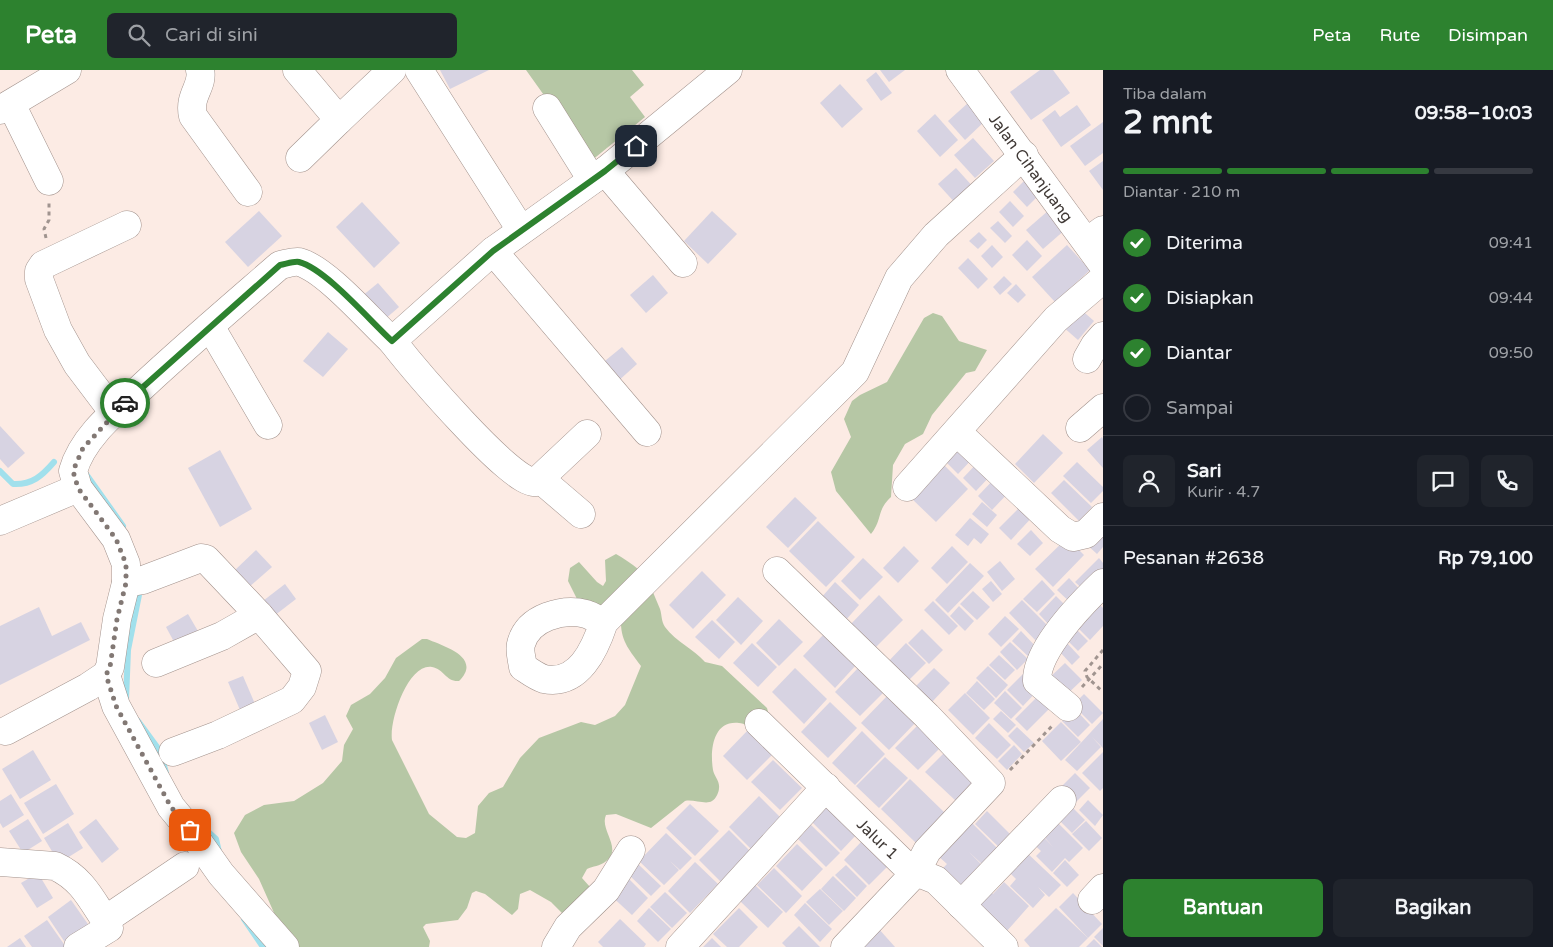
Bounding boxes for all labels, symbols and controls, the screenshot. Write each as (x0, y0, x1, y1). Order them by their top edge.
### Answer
search box (107, 13, 457, 58)
text: Peta (25, 21, 77, 50)
icon: search (125, 21, 153, 49)
text: Cari di sini (165, 24, 258, 46)
text: Peta (1312, 24, 1351, 46)
text: Rute (1379, 24, 1420, 46)
text: Disimpan (1448, 24, 1528, 46)
text: Tiba dalam (1123, 84, 1207, 104)
text: 09:58–10:03 (1415, 102, 1533, 124)
text: 2 mnt (1123, 104, 1212, 142)
street label: Jalan Cihanjuang (984, 110, 1077, 226)
pin (615, 125, 657, 167)
icon: home (622, 132, 650, 160)
text: Diantar · 210 m (1123, 182, 1240, 202)
icon: check (1123, 229, 1151, 257)
text: Diterima (1166, 232, 1243, 254)
text: 09:41 (1489, 233, 1533, 253)
icon: check (1123, 284, 1151, 312)
text: Disiapkan (1166, 287, 1254, 309)
text: 09:44 (1489, 288, 1533, 308)
icon: check (1123, 339, 1151, 367)
text: Diantar (1166, 342, 1232, 364)
text: 09:50 (1489, 343, 1533, 363)
courier (100, 378, 150, 428)
icon: car (111, 389, 139, 417)
text: Sampai (1166, 397, 1233, 419)
button: person (1123, 455, 1175, 507)
button: chat (1417, 455, 1469, 507)
button: phone (1481, 455, 1533, 507)
text: Sari (1187, 460, 1221, 482)
text: Kurir · 4.7 (1187, 482, 1260, 502)
text: Pesanan #2638 (1123, 547, 1264, 569)
text: Rp 79,100 (1438, 547, 1533, 569)
pin (169, 809, 211, 851)
street label: Jalur 1 (852, 815, 902, 864)
icon: bag (176, 816, 204, 844)
button: Bantuan (1123, 879, 1323, 937)
button: Bagikan (1333, 879, 1533, 937)

